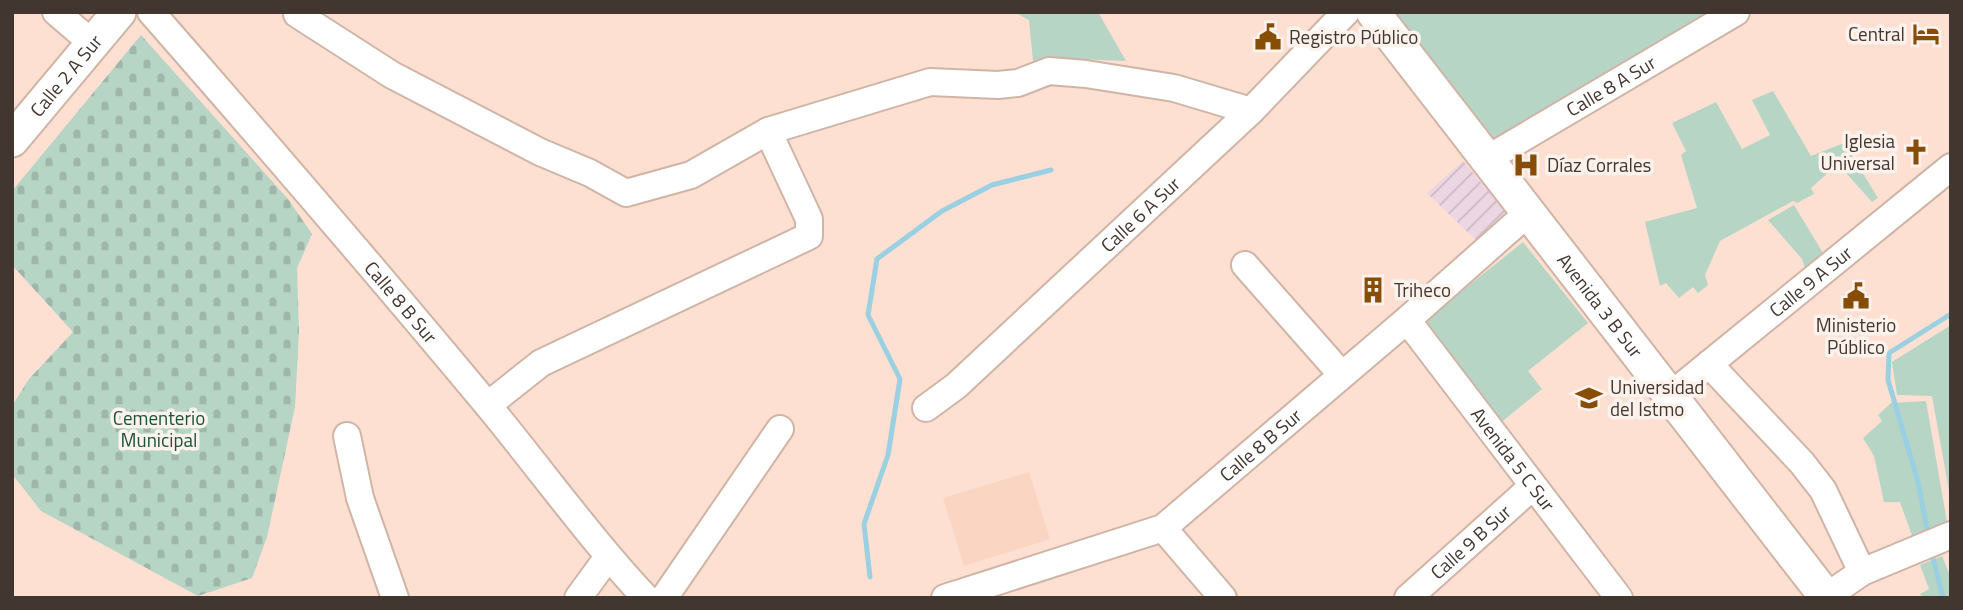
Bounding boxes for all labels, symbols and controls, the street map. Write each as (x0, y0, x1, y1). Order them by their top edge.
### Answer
place label: Central (1848, 19, 1905, 48)
hotel icon: Central (1911, 19, 1941, 49)
public building icon: Registro Público (1253, 22, 1283, 52)
place label: Registro Público (1289, 22, 1418, 51)
street label: Calle 2 A Sur (22, 27, 109, 123)
street label: Calle 8 A Sur (1560, 47, 1661, 123)
place label: Iglesia Universal (1821, 126, 1895, 177)
church icon: Iglesia Universal (1901, 137, 1931, 167)
hospital icon: Díaz Corrales (1511, 150, 1541, 180)
place label: Díaz Corrales (1547, 150, 1652, 179)
street label: Calle 6 A Sur (1093, 169, 1187, 259)
street label: Calle 9 A Sur (1762, 238, 1858, 324)
street label: Avenida 3 B Sur (1551, 247, 1651, 364)
street label: Calle 8 B Sur (358, 254, 445, 350)
building icon: Triheco (1358, 275, 1388, 305)
place label: Triheco (1394, 275, 1451, 304)
public building icon: Ministerio Público (1841, 281, 1871, 311)
place label: Ministerio Público (1816, 310, 1896, 361)
place label: Universidad del Istmo (1610, 372, 1704, 423)
school or university icon: Universidad del Istmo (1574, 383, 1604, 413)
street label: Calle 8 B Sur (1213, 401, 1308, 488)
street label: Avenida 5 C Sur (1464, 401, 1563, 517)
park label: Cementerio Municipal (113, 403, 205, 454)
street label: Calle 9 B Sur (1423, 497, 1518, 586)

